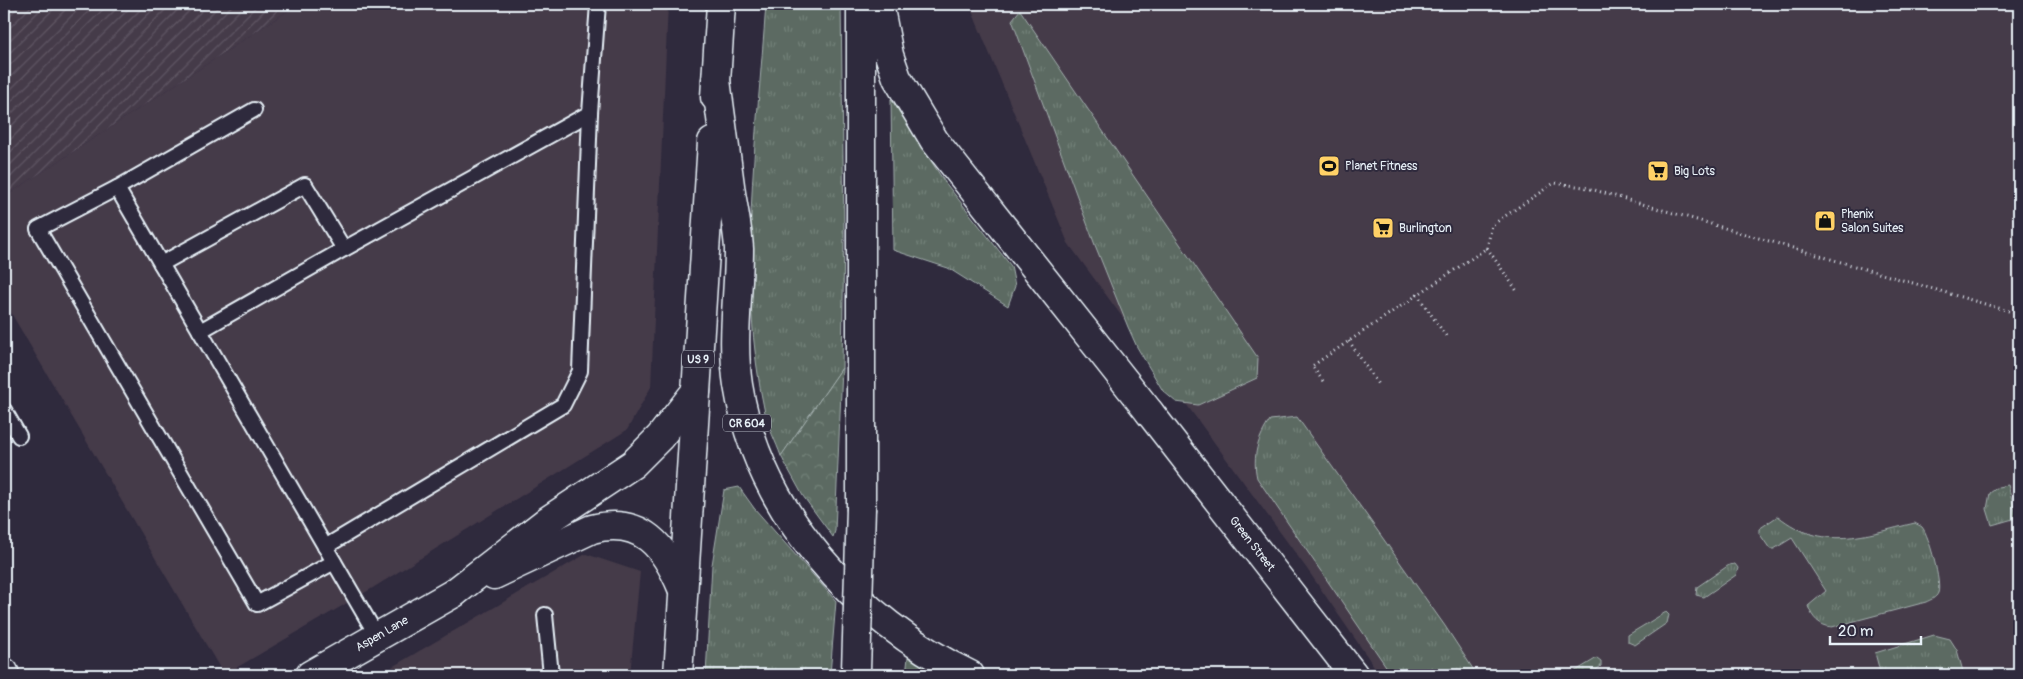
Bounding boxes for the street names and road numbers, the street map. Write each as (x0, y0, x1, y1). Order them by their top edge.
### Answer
road number: US 9 (682, 350, 714, 368)
road number: CR 604 (723, 414, 771, 432)
street label: Green Street (1226, 514, 1278, 575)
street label: Aspen Lane (353, 613, 411, 655)

